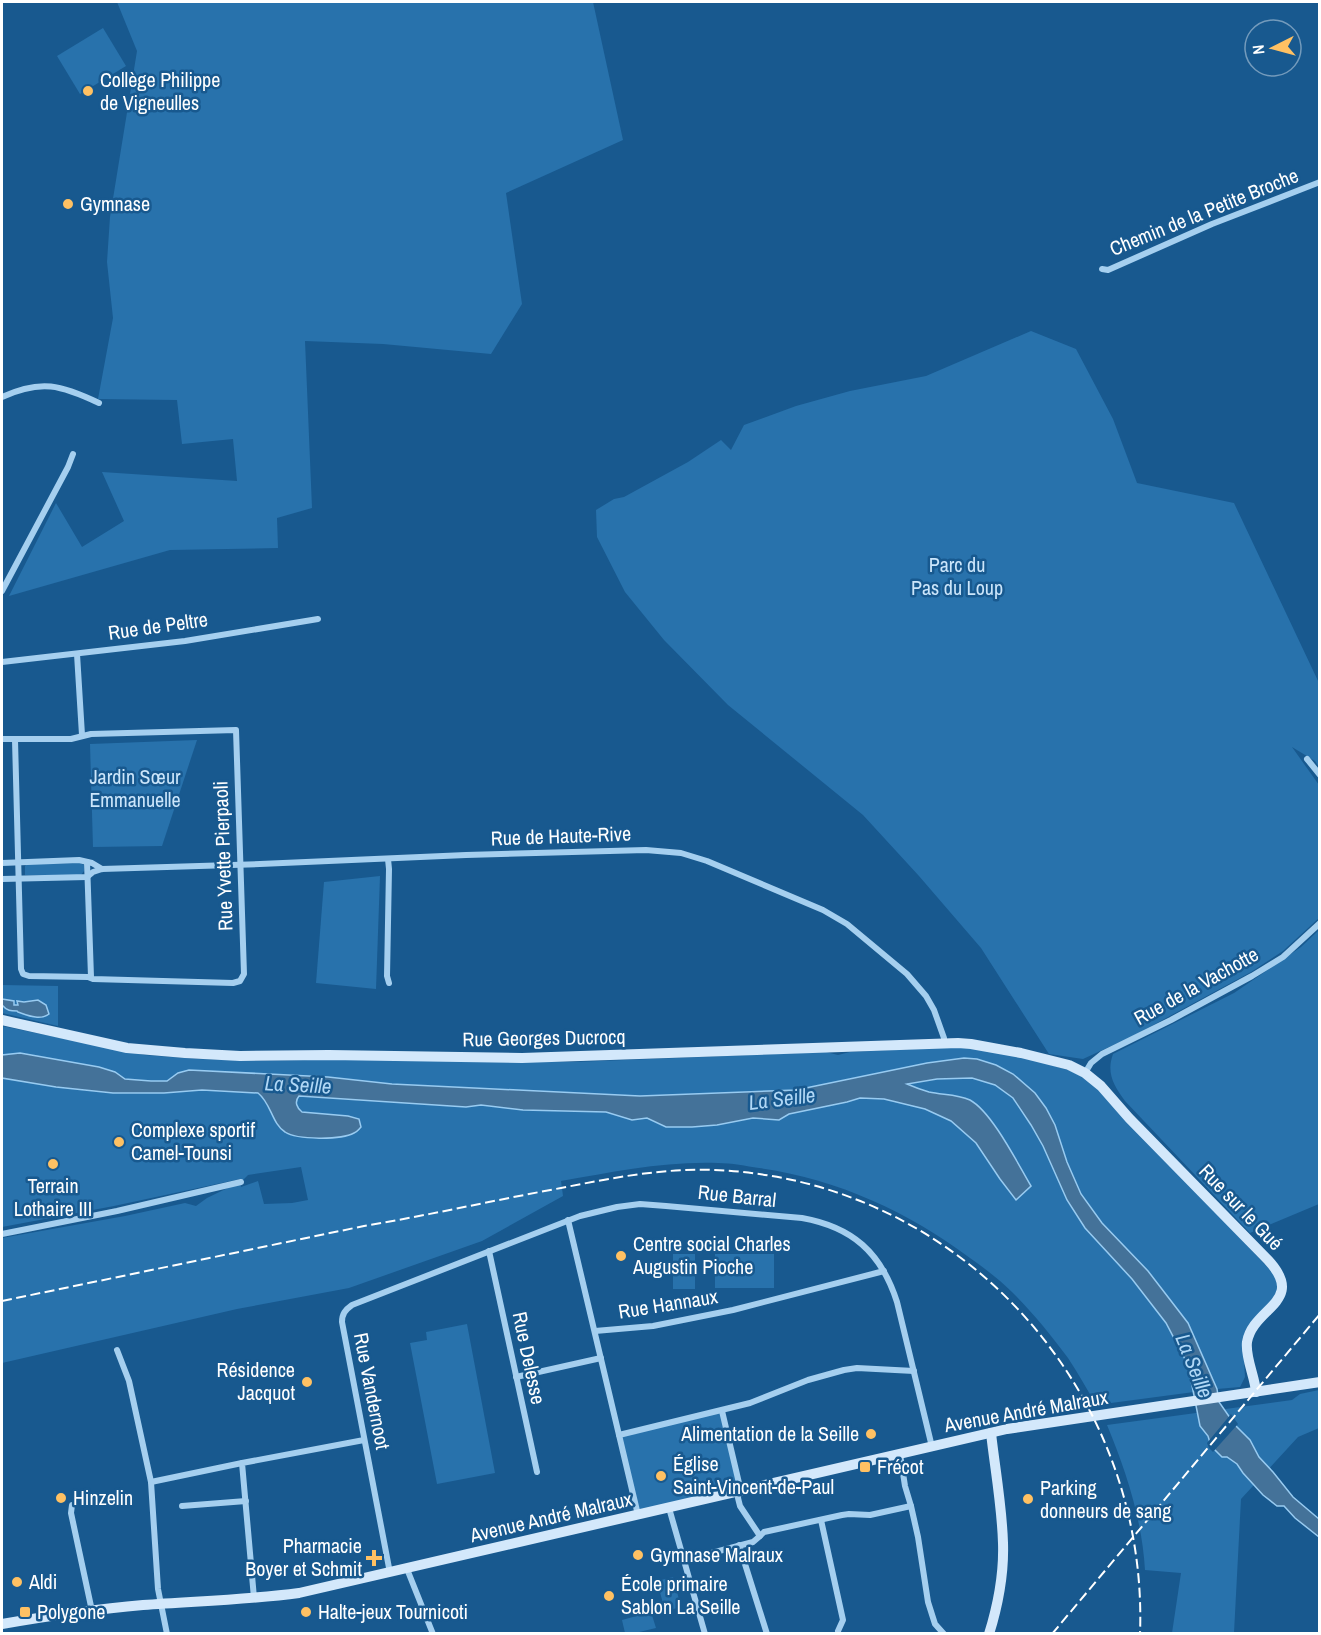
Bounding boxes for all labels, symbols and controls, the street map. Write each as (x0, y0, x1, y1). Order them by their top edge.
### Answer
north arrow (1243, 18, 1303, 78)
text: N (1247, 44, 1270, 55)
place label: Collège Philippe de Vigneulles (100, 66, 220, 116)
marker: Collège Philippe de Vigneulles (81, 84, 95, 98)
street label: Chemin de la Petite Broche (1105, 161, 1302, 262)
place label: Gymnase (80, 190, 150, 217)
marker: Gymnase (61, 197, 75, 211)
park label: Parc du Pas du Loup (911, 551, 1003, 601)
street label: Rue de Peltre (106, 605, 209, 646)
park label: Jardin Sœur Emmanuelle (89, 763, 181, 813)
street label: Rue Yvette Pierpaoli (206, 781, 239, 932)
street label: Rue de Haute-Rive (490, 820, 632, 851)
street label: Rue de la Vachotte (1129, 940, 1263, 1031)
street label: Rue Georges Ducrocq (462, 1023, 626, 1052)
water label: La Seille (264, 1068, 332, 1101)
water label: La Seille (747, 1080, 817, 1117)
place label: Complexe sportif Camel-Tounsi (131, 1116, 255, 1166)
marker: Complexe sportif Camel-Tounsi (112, 1135, 126, 1149)
marker: Terrain Lothaire III (46, 1157, 60, 1171)
street label: Rue sur le Gué (1193, 1158, 1289, 1256)
place label: Terrain Lothaire III (14, 1172, 92, 1222)
street label: Rue Barral (697, 1178, 777, 1213)
place label: Centre social Charles Augustin Pioche (632, 1230, 791, 1280)
marker: Centre social Charles Augustin Pioche (614, 1249, 628, 1263)
street label: Rue Hannaux (616, 1282, 720, 1325)
street label: Rue Delesse (507, 1309, 552, 1407)
water label: La Seille (1168, 1329, 1220, 1402)
street label: Rue Vandernoot (348, 1330, 397, 1452)
place label: Résidence Jacquot (217, 1356, 295, 1406)
marker: Résidence Jacquot (300, 1375, 314, 1389)
street label: Avenue André Malraux (941, 1383, 1111, 1438)
place label: Alimentation de la Seille (680, 1420, 859, 1447)
marker: Alimentation de la Seille (864, 1427, 878, 1441)
place label: Église Saint-Vincent-de-Paul (673, 1450, 834, 1500)
place label: Frécot (877, 1453, 924, 1480)
marker: Frécot (858, 1460, 872, 1474)
marker: Église Saint-Vincent-de-Paul (654, 1469, 668, 1483)
place label: Parking donneurs de sang (1040, 1474, 1171, 1524)
place label: Hinzelin (73, 1484, 133, 1511)
street label: Avenue André Malraux (466, 1485, 635, 1549)
marker: Hinzelin (54, 1491, 68, 1505)
marker: Parking donneurs de sang (1021, 1492, 1035, 1506)
place label: Pharmacie Boyer et Schmit (245, 1532, 362, 1582)
place label: Gymnase Malraux (650, 1541, 784, 1568)
marker: Gymnase Malraux (631, 1548, 645, 1562)
marker: Pharmacie Boyer et Schmit (367, 1551, 381, 1565)
place label: Aldi (28, 1568, 57, 1595)
place label: École primaire Sablon La Seille (621, 1570, 740, 1620)
marker: Aldi (10, 1575, 24, 1589)
marker: École primaire Sablon La Seille (602, 1589, 616, 1603)
place label: Polygone (37, 1598, 105, 1625)
place label: Halte-jeux Tournicoti (318, 1598, 468, 1625)
marker: Polygone (18, 1605, 32, 1619)
marker: Halte-jeux Tournicoti (299, 1605, 313, 1619)

